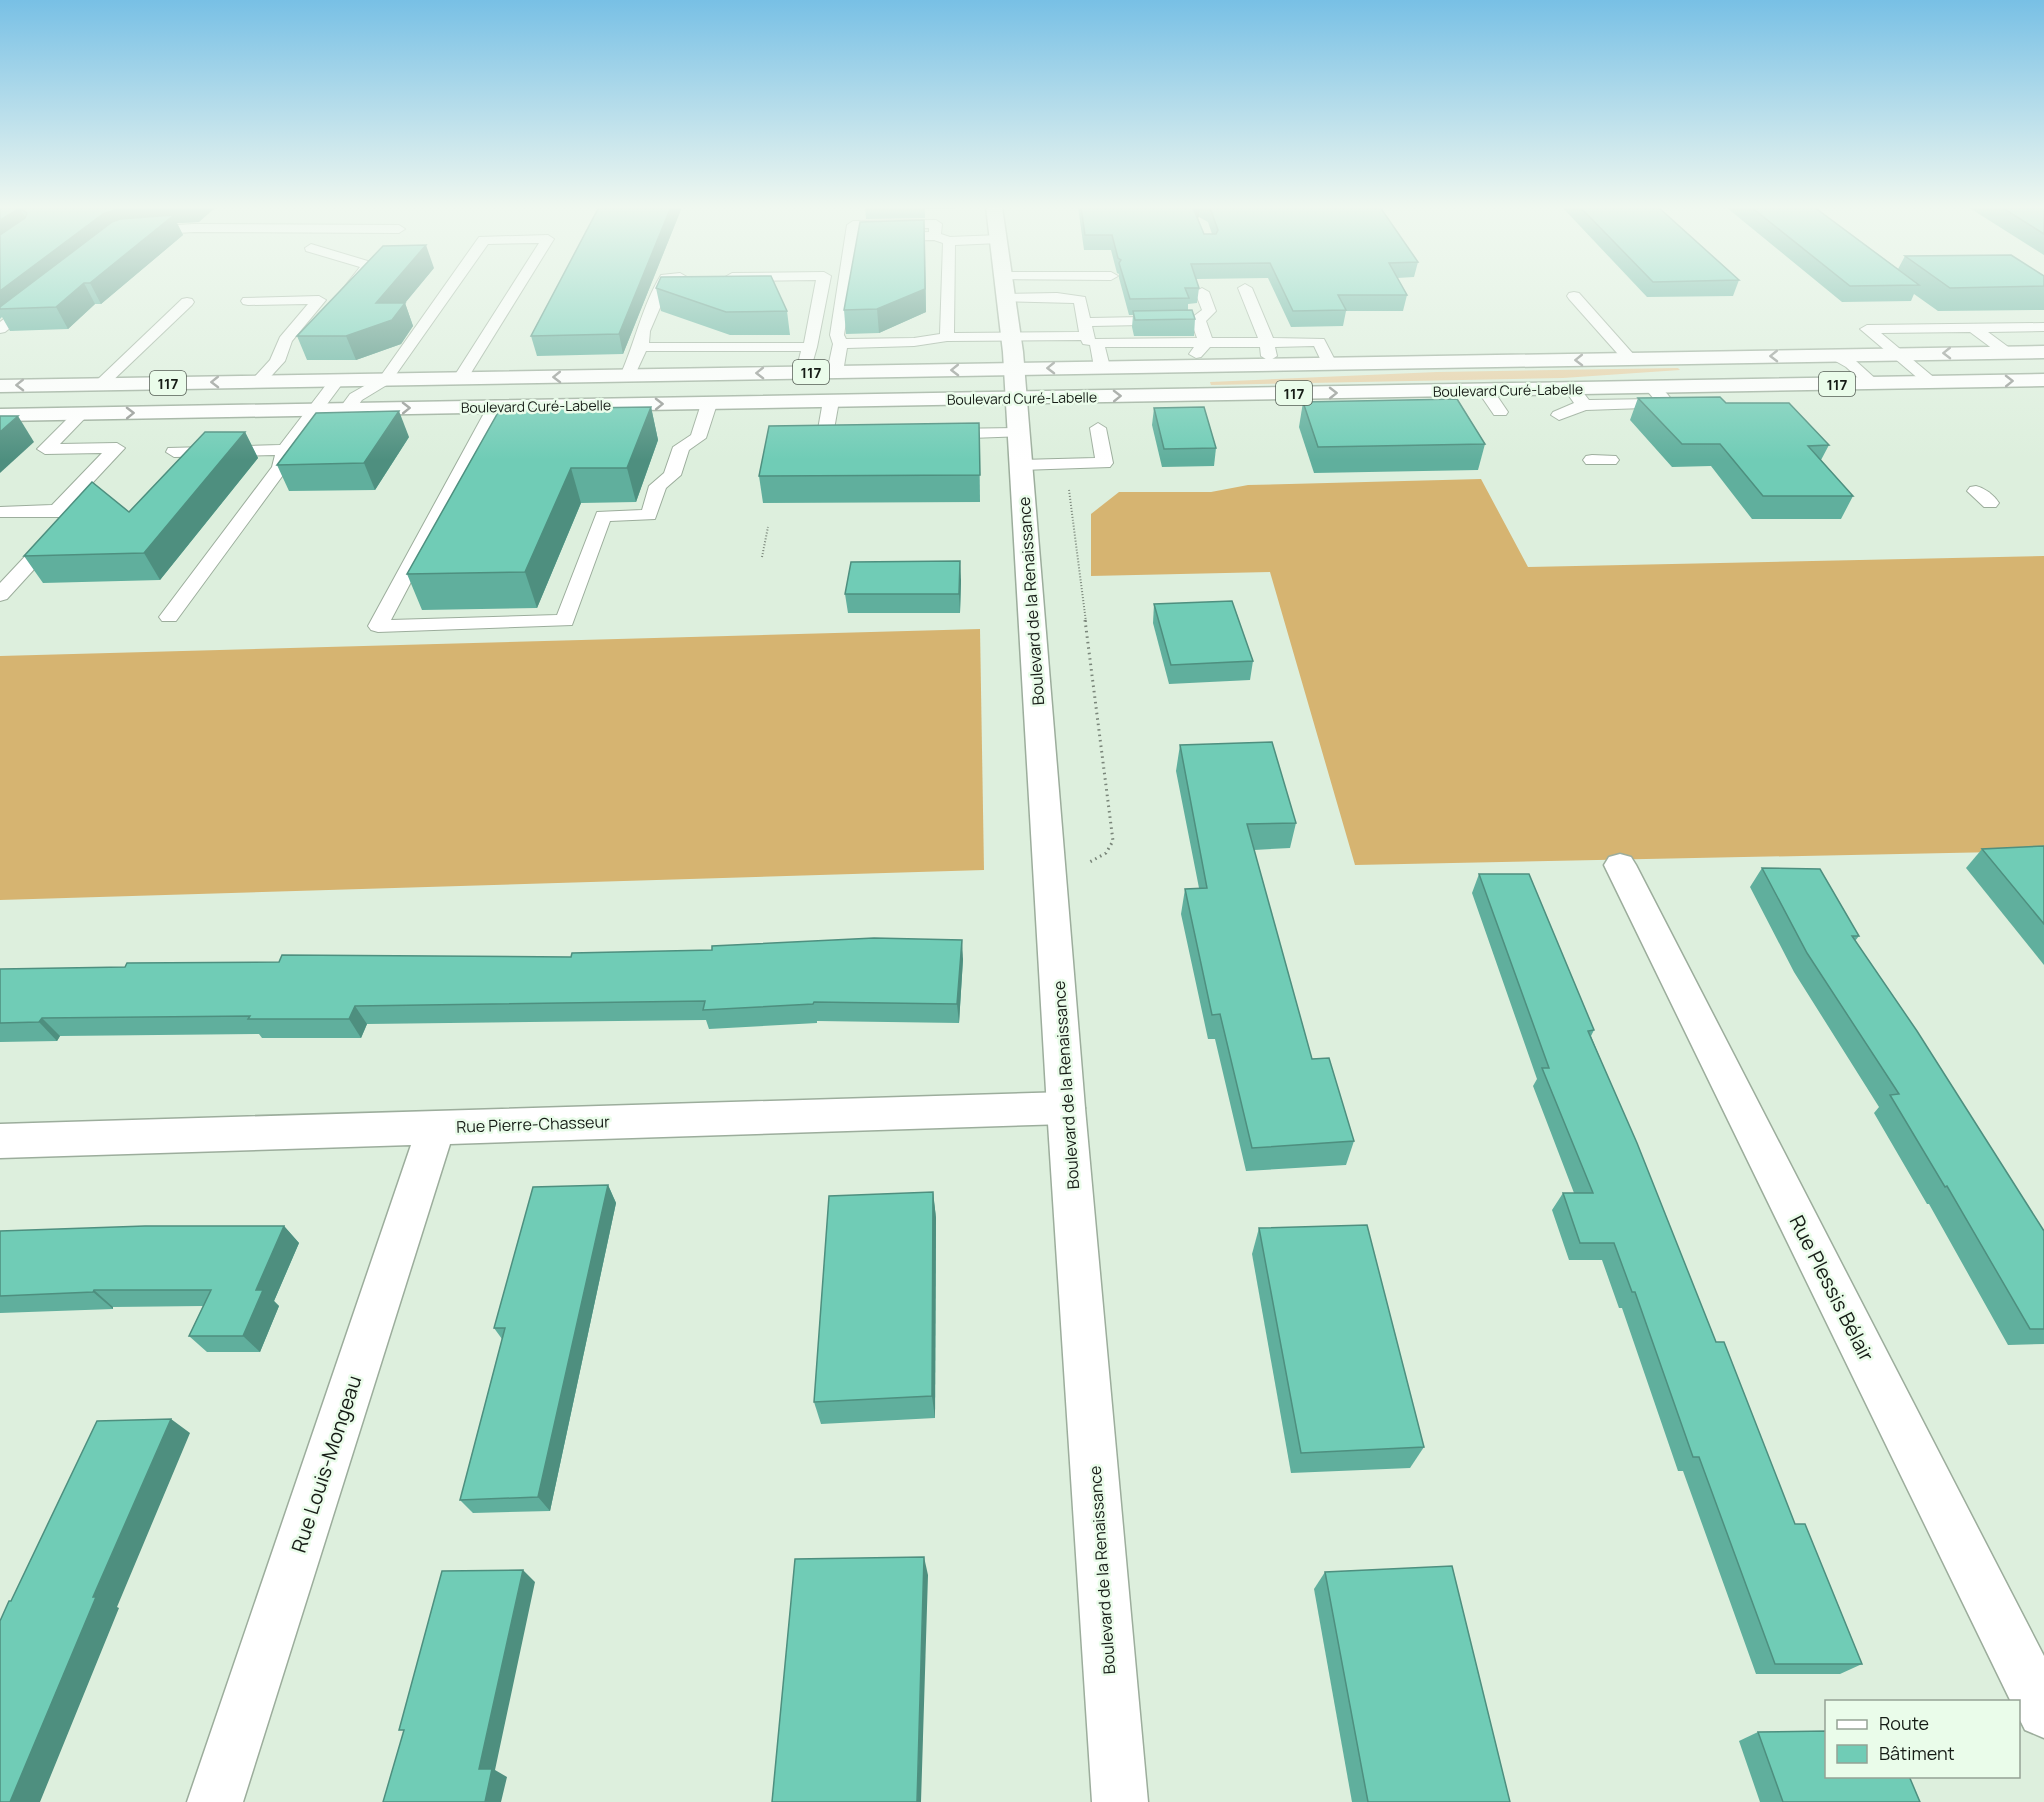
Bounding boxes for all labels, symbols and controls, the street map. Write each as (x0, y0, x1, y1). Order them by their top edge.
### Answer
one-way arrow (1943, 347, 1952, 359)
one-way arrow (1769, 350, 1778, 362)
one-way arrow (1574, 353, 1583, 366)
road number: 117 (793, 360, 829, 384)
one-way arrow (1047, 362, 1056, 374)
one-way arrow (951, 363, 960, 376)
one-way arrow (756, 367, 765, 379)
road number: 117 (150, 371, 186, 395)
one-way arrow (553, 371, 562, 383)
road number: 117 (1819, 372, 1855, 396)
one-way arrow (2004, 375, 2013, 387)
one-way arrow (211, 376, 220, 388)
one-way arrow (16, 379, 25, 392)
street label: Boulevard Curé-Labelle (1433, 379, 1583, 401)
road number: 117 (1276, 381, 1312, 405)
one-way arrow (1328, 386, 1337, 399)
street label: Boulevard Curé-Labelle (947, 387, 1097, 409)
one-way arrow (1112, 390, 1121, 402)
street label: Boulevard Curé-Labelle (461, 395, 611, 417)
one-way arrow (654, 398, 663, 411)
one-way arrow (401, 402, 410, 415)
one-way arrow (125, 407, 134, 419)
street label: Boulevard de la Renaissance (1013, 496, 1049, 706)
street label: Boulevard de la Renaissance (1048, 980, 1084, 1190)
street label: Rue Pierre-Chasseur (456, 1110, 610, 1138)
street label: Rue Plessis Bélair (1784, 1210, 1880, 1366)
street label: Rue Louis-Mongeau (285, 1372, 367, 1556)
street label: Boulevard de la Renaissance (1084, 1465, 1120, 1675)
legend (1825, 1700, 2020, 1778)
text: Route (1879, 1711, 1929, 1735)
text: Bâtiment (1879, 1741, 1955, 1765)

